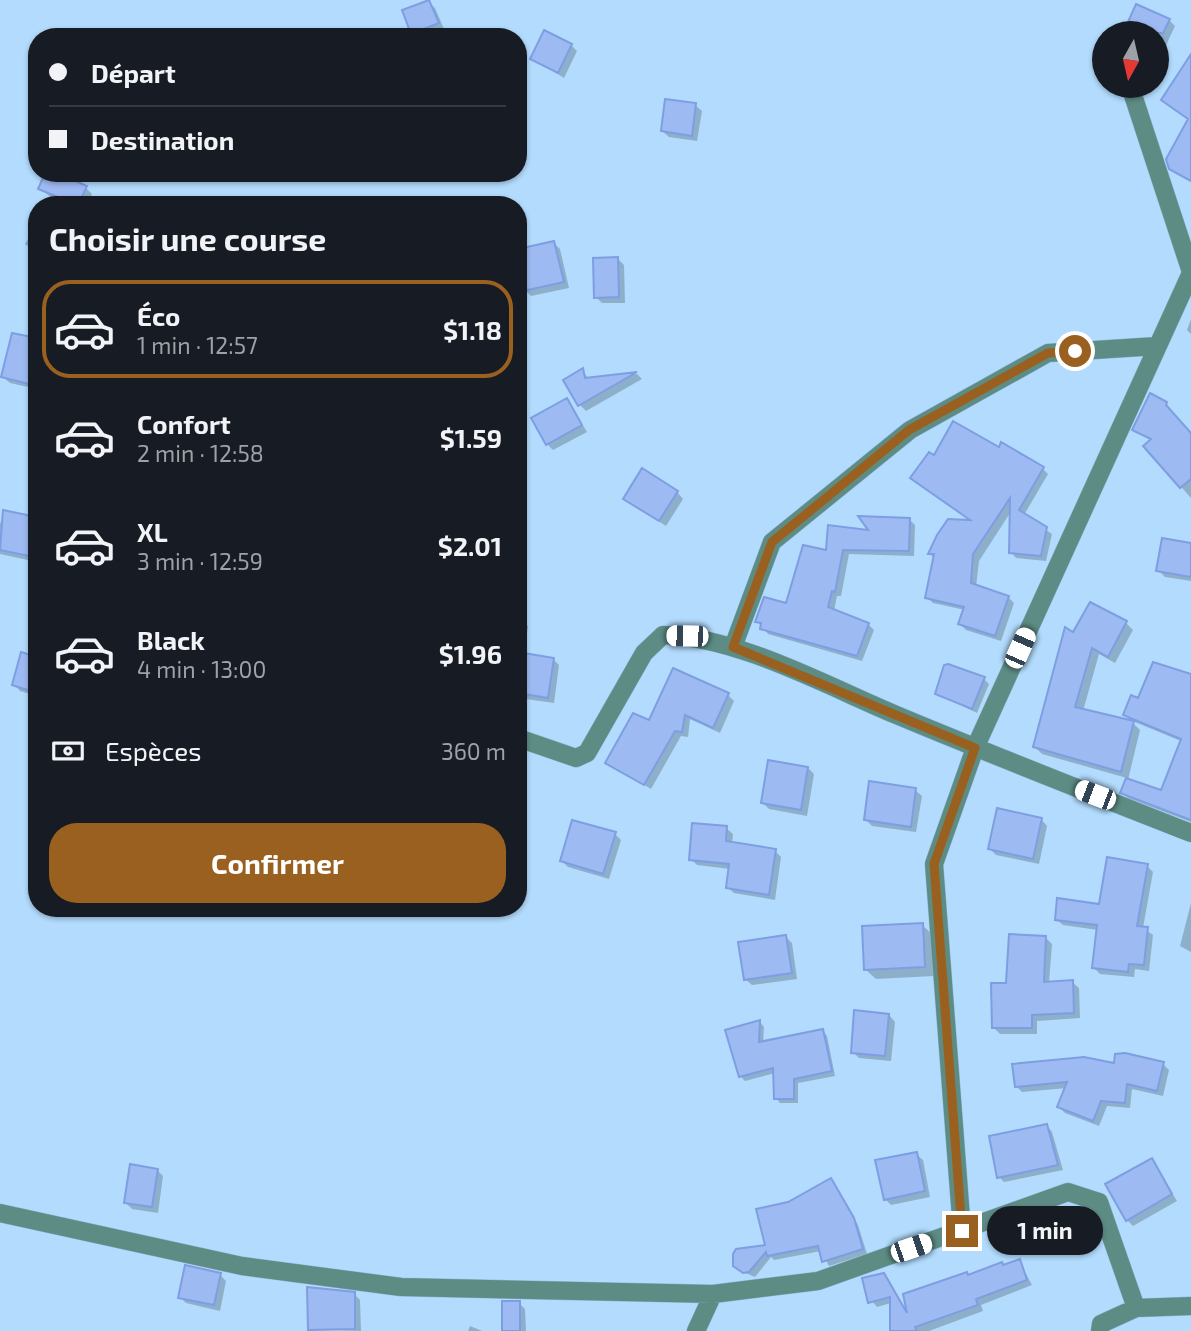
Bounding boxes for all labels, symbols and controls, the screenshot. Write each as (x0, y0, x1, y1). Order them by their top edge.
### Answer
north arrow (1092, 21, 1169, 98)
map controls (1092, 21, 1169, 98)
text: Départ (91, 57, 176, 88)
text: Destination (91, 124, 234, 155)
text: Choisir une course (49, 219, 326, 257)
icon: car (53, 298, 116, 361)
text: Éco (137, 300, 180, 331)
text: $1.18 (443, 314, 502, 345)
text: 1 min · 12:57 (137, 331, 258, 359)
route start (1059, 335, 1091, 367)
icon: car (53, 406, 116, 469)
text: Confort (137, 408, 231, 439)
text: $1.59 (440, 422, 502, 453)
text: 2 min · 12:58 (137, 439, 264, 467)
icon: car (53, 514, 116, 577)
text: XL (137, 516, 168, 547)
text: $2.01 (438, 530, 502, 561)
text: 3 min · 12:59 (137, 547, 263, 575)
icon: car (53, 622, 116, 685)
text: Black (137, 624, 205, 655)
car (666, 625, 709, 647)
car (1002, 625, 1039, 671)
text: $1.96 (439, 638, 502, 669)
text: 4 min · 13:00 (137, 655, 266, 683)
icon: cash (49, 732, 87, 770)
text: Espèces (105, 735, 202, 766)
text: 360 m (441, 737, 506, 765)
car (1072, 778, 1119, 812)
button: Confirmer (49, 823, 506, 903)
callout: 1 min (986, 1206, 1102, 1256)
route end (946, 1215, 978, 1247)
text: 1 min (1017, 1216, 1073, 1244)
car (888, 1231, 935, 1265)

